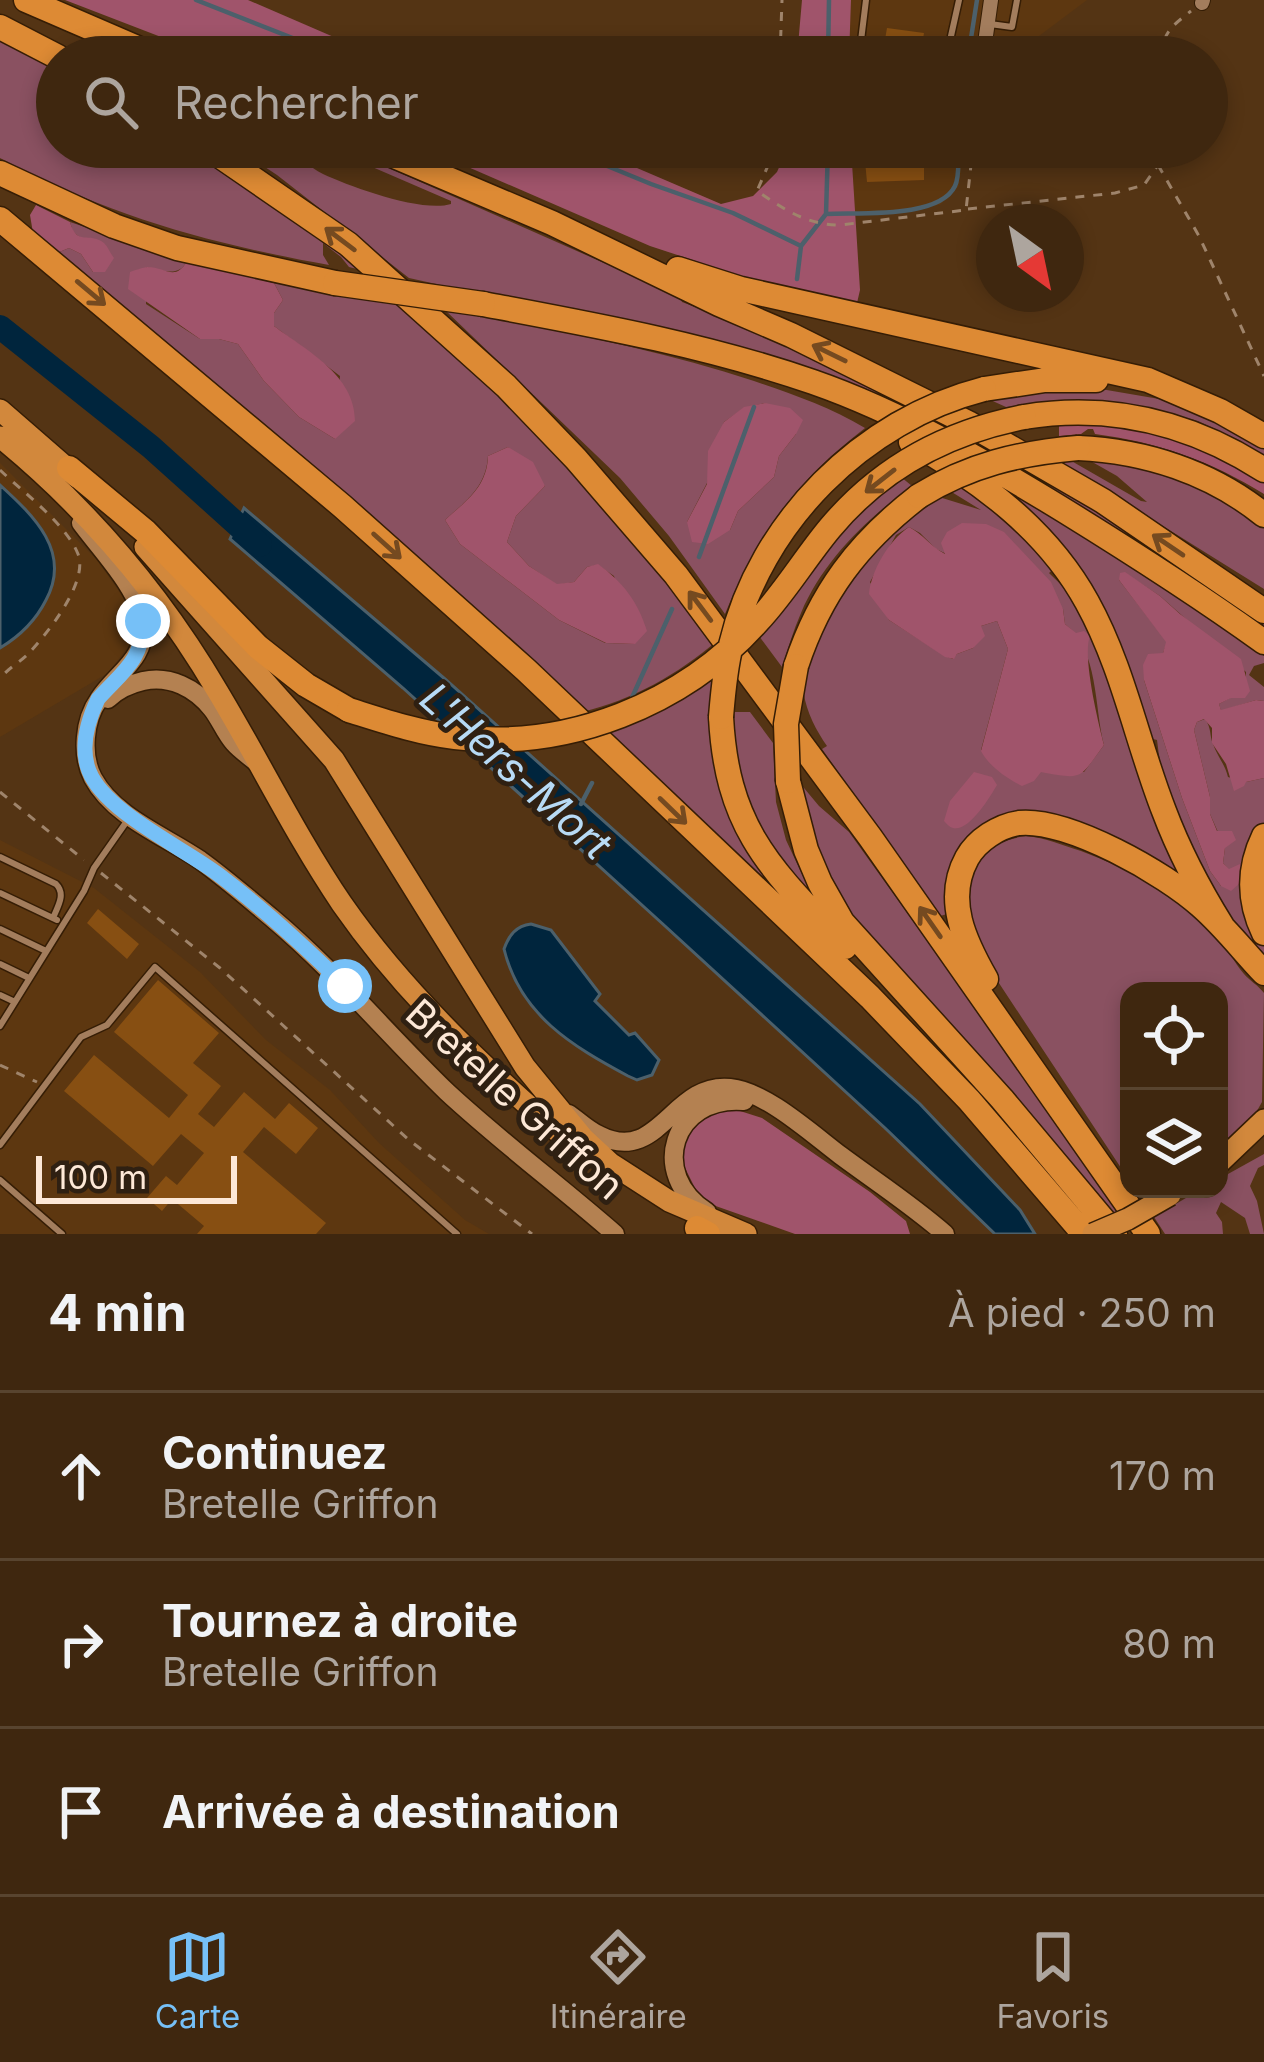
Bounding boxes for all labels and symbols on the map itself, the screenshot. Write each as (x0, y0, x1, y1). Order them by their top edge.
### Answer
north arrow (976, 204, 1084, 312)
one-way arrow (324, 226, 356, 252)
one-way arrow (74, 279, 106, 305)
one-way arrow (811, 341, 847, 364)
one-way arrow (865, 467, 897, 494)
one-way arrow (372, 532, 402, 559)
one-way arrow (1151, 533, 1185, 558)
one-way arrow (687, 591, 714, 623)
route end (116, 594, 170, 648)
water label: L'Hers-Mort (411, 672, 623, 870)
one-way arrow (658, 796, 688, 824)
one-way arrow (917, 906, 942, 939)
route start (318, 959, 372, 1013)
street label: Bretelle Griffon (397, 989, 634, 1209)
scale bar (36, 1150, 237, 1203)

